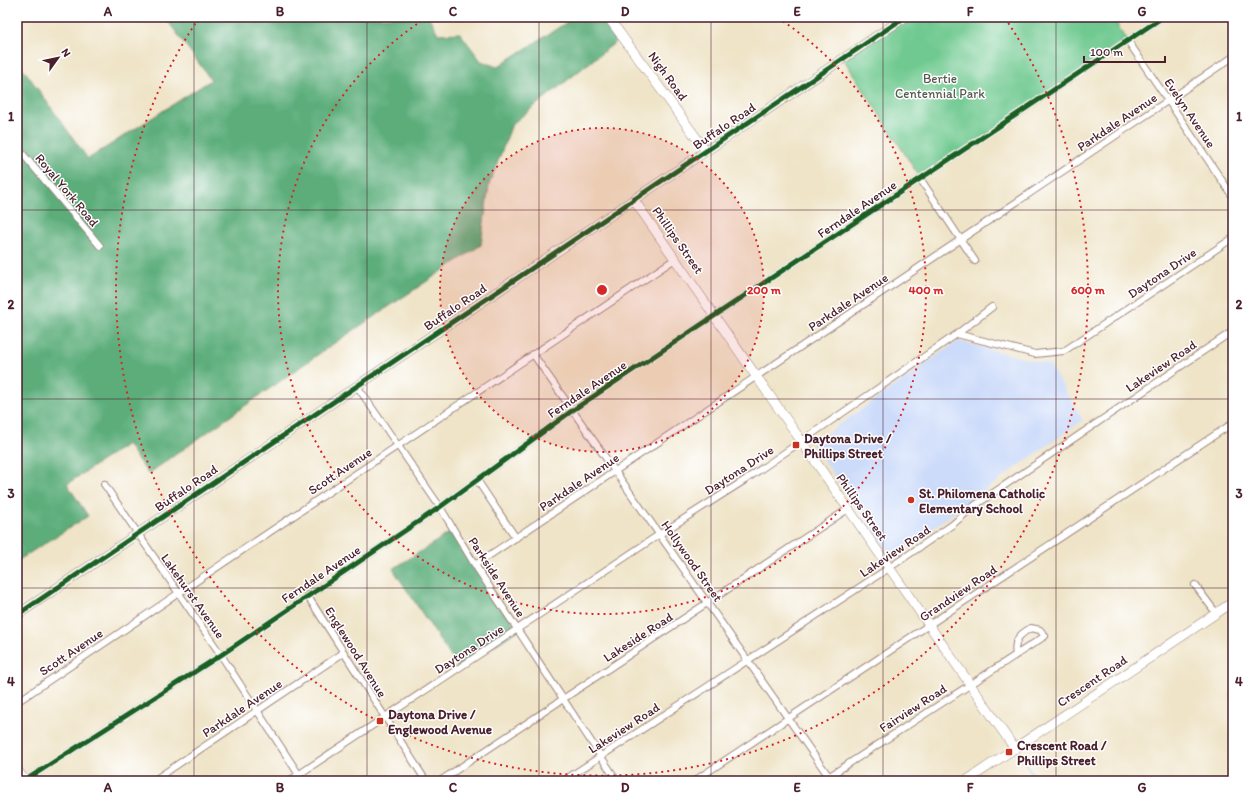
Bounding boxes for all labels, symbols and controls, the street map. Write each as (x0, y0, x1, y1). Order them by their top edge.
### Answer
text: A (103, 4, 113, 19)
text: B (276, 4, 285, 19)
text: C (449, 4, 458, 19)
text: D (621, 4, 630, 19)
text: E (793, 4, 801, 19)
text: F (967, 4, 974, 19)
text: G (1138, 4, 1147, 19)
north arrow (38, 38, 78, 78)
scale bar (1084, 38, 1165, 64)
text: 100 m (1090, 45, 1123, 59)
text: N (58, 46, 73, 59)
street label: Nigh Road (645, 49, 691, 103)
park label: Bertie Centennial Park (895, 71, 985, 101)
street label: Evelyn Avenue (1161, 75, 1219, 151)
street label: Parkdale Avenue (1074, 90, 1160, 154)
street label: Buffalo Road (690, 100, 758, 152)
text: 1 (8, 109, 14, 124)
text: 1 (1236, 109, 1242, 124)
street label: Royal York Road (32, 151, 102, 229)
street label: Ferndale Avenue (815, 177, 899, 241)
street label: Phillips Street (649, 203, 707, 277)
street label: Daytona Drive (1125, 245, 1199, 301)
street label: Parkdale Avenue (805, 270, 891, 334)
street label: Buffalo Road (421, 281, 489, 333)
centre of rings (595, 283, 609, 297)
text: 200 m (747, 283, 782, 297)
text: 400 m (909, 283, 944, 297)
text: 600 m (1071, 283, 1106, 297)
text: 2 (8, 297, 15, 312)
text: 2 (1236, 297, 1243, 312)
street label: Lakeview Road (1123, 337, 1199, 395)
street label: Ferndale Avenue (545, 357, 629, 421)
place label: Daytona Drive / Phillips Street (804, 431, 892, 462)
marker: Daytona Drive / Phillips Street (791, 440, 801, 450)
street label: Daytona Drive (702, 442, 776, 498)
street label: Scott Avenue (305, 444, 375, 498)
street label: Parkdale Avenue (536, 450, 622, 514)
street label: Buffalo Road (152, 462, 220, 514)
street label: Phillips Street (833, 470, 891, 544)
text: 3 (7, 486, 15, 501)
place label: St. Philomena Catholic Elementary School (919, 486, 1045, 517)
text: 3 (1235, 486, 1243, 501)
marker: St. Philomena Catholic Elementary School (906, 495, 916, 505)
street label: Hollywood Street (658, 518, 726, 605)
street label: Lakeview Road (857, 522, 933, 580)
street label: Parkside Avenue (466, 534, 528, 620)
street label: Ferndale Avenue (279, 542, 363, 606)
street label: Lakehurst Avenue (158, 551, 228, 641)
street label: Grandview Road (916, 562, 1000, 624)
street label: Englewood Avenue (322, 604, 390, 700)
street label: Lakeside Road (600, 609, 676, 665)
street label: Daytona Drive (432, 621, 506, 677)
street label: Scott Avenue (36, 625, 106, 679)
street label: Crescent Road (1054, 652, 1130, 710)
text: 4 (7, 674, 15, 689)
text: 4 (1235, 674, 1243, 689)
street label: Parkdale Avenue (199, 676, 285, 740)
street label: Fairview Road (877, 681, 949, 735)
street label: Lakeview Road (586, 699, 662, 757)
place label: Daytona Drive / Englewood Avenue (388, 707, 492, 738)
marker: Daytona Drive / Englewood Avenue (375, 716, 385, 726)
place label: Crescent Road / Phillips Street (1017, 738, 1107, 769)
marker: Crescent Road / Phillips Street (1004, 747, 1014, 757)
text: A (103, 780, 113, 795)
text: B (276, 780, 285, 795)
text: C (449, 780, 458, 795)
text: D (621, 780, 630, 795)
text: E (793, 780, 801, 795)
text: F (967, 780, 974, 795)
text: G (1138, 780, 1147, 795)

